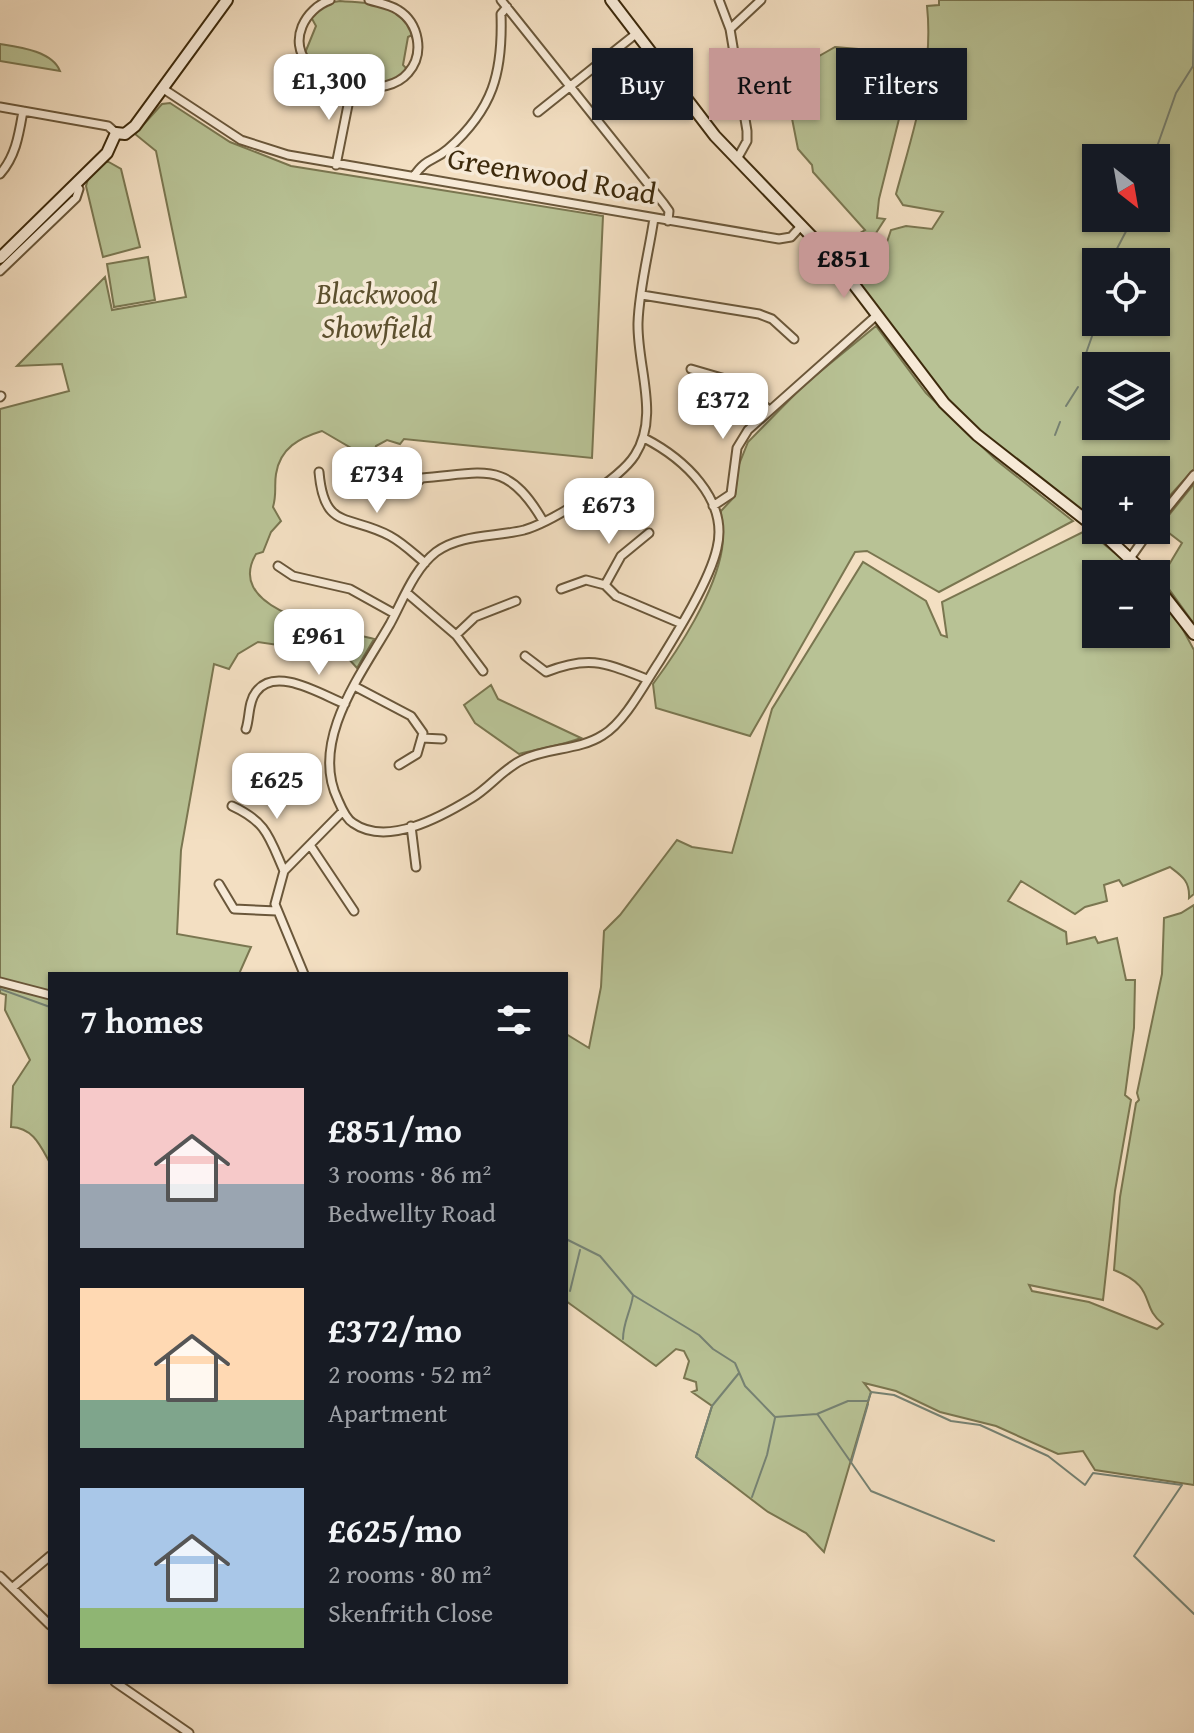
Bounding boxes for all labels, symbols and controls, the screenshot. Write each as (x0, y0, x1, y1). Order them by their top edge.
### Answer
chip: Buy (592, 48, 693, 120)
chip: Rent (709, 48, 820, 120)
chip: Filters (836, 48, 967, 120)
pin: £1,300 (264, 54, 394, 122)
text: £1,300 (292, 60, 366, 99)
street label: Greenwood Road (444, 135, 660, 215)
north arrow (1082, 144, 1170, 232)
map controls (1082, 144, 1170, 648)
pin: £851 (797, 232, 891, 300)
text: £851 (817, 238, 871, 277)
button: locate (1082, 248, 1170, 336)
park label: Blackwood Showfield (315, 271, 438, 349)
button: layers (1082, 352, 1170, 440)
pin: £372 (676, 373, 770, 441)
text: £372 (696, 379, 750, 418)
pin: £734 (330, 447, 424, 515)
text: £734 (350, 453, 404, 492)
button: + (1082, 456, 1170, 544)
pin: £673 (562, 478, 656, 546)
text: £673 (582, 484, 636, 523)
button: − (1082, 560, 1170, 648)
pin: £961 (272, 609, 366, 677)
text: £961 (292, 615, 346, 654)
pin: £625 (230, 753, 324, 821)
text: £625 (250, 759, 304, 798)
text: 7 homes (80, 996, 204, 1045)
icon: filters (492, 998, 536, 1042)
text: £851/mo (328, 1105, 462, 1154)
icon: home (144, 1120, 240, 1216)
text: 3 rooms · 86 m² (328, 1154, 491, 1193)
text: Bedwellty Road (328, 1193, 496, 1232)
text: £372/mo (328, 1305, 462, 1354)
icon: home (144, 1320, 240, 1416)
text: 2 rooms · 52 m² (328, 1354, 491, 1393)
text: Apartment (328, 1393, 447, 1432)
text: £625/mo (328, 1505, 462, 1554)
icon: home (144, 1520, 240, 1616)
text: 2 rooms · 80 m² (328, 1554, 491, 1593)
text: Skenfrith Close (328, 1593, 493, 1632)

